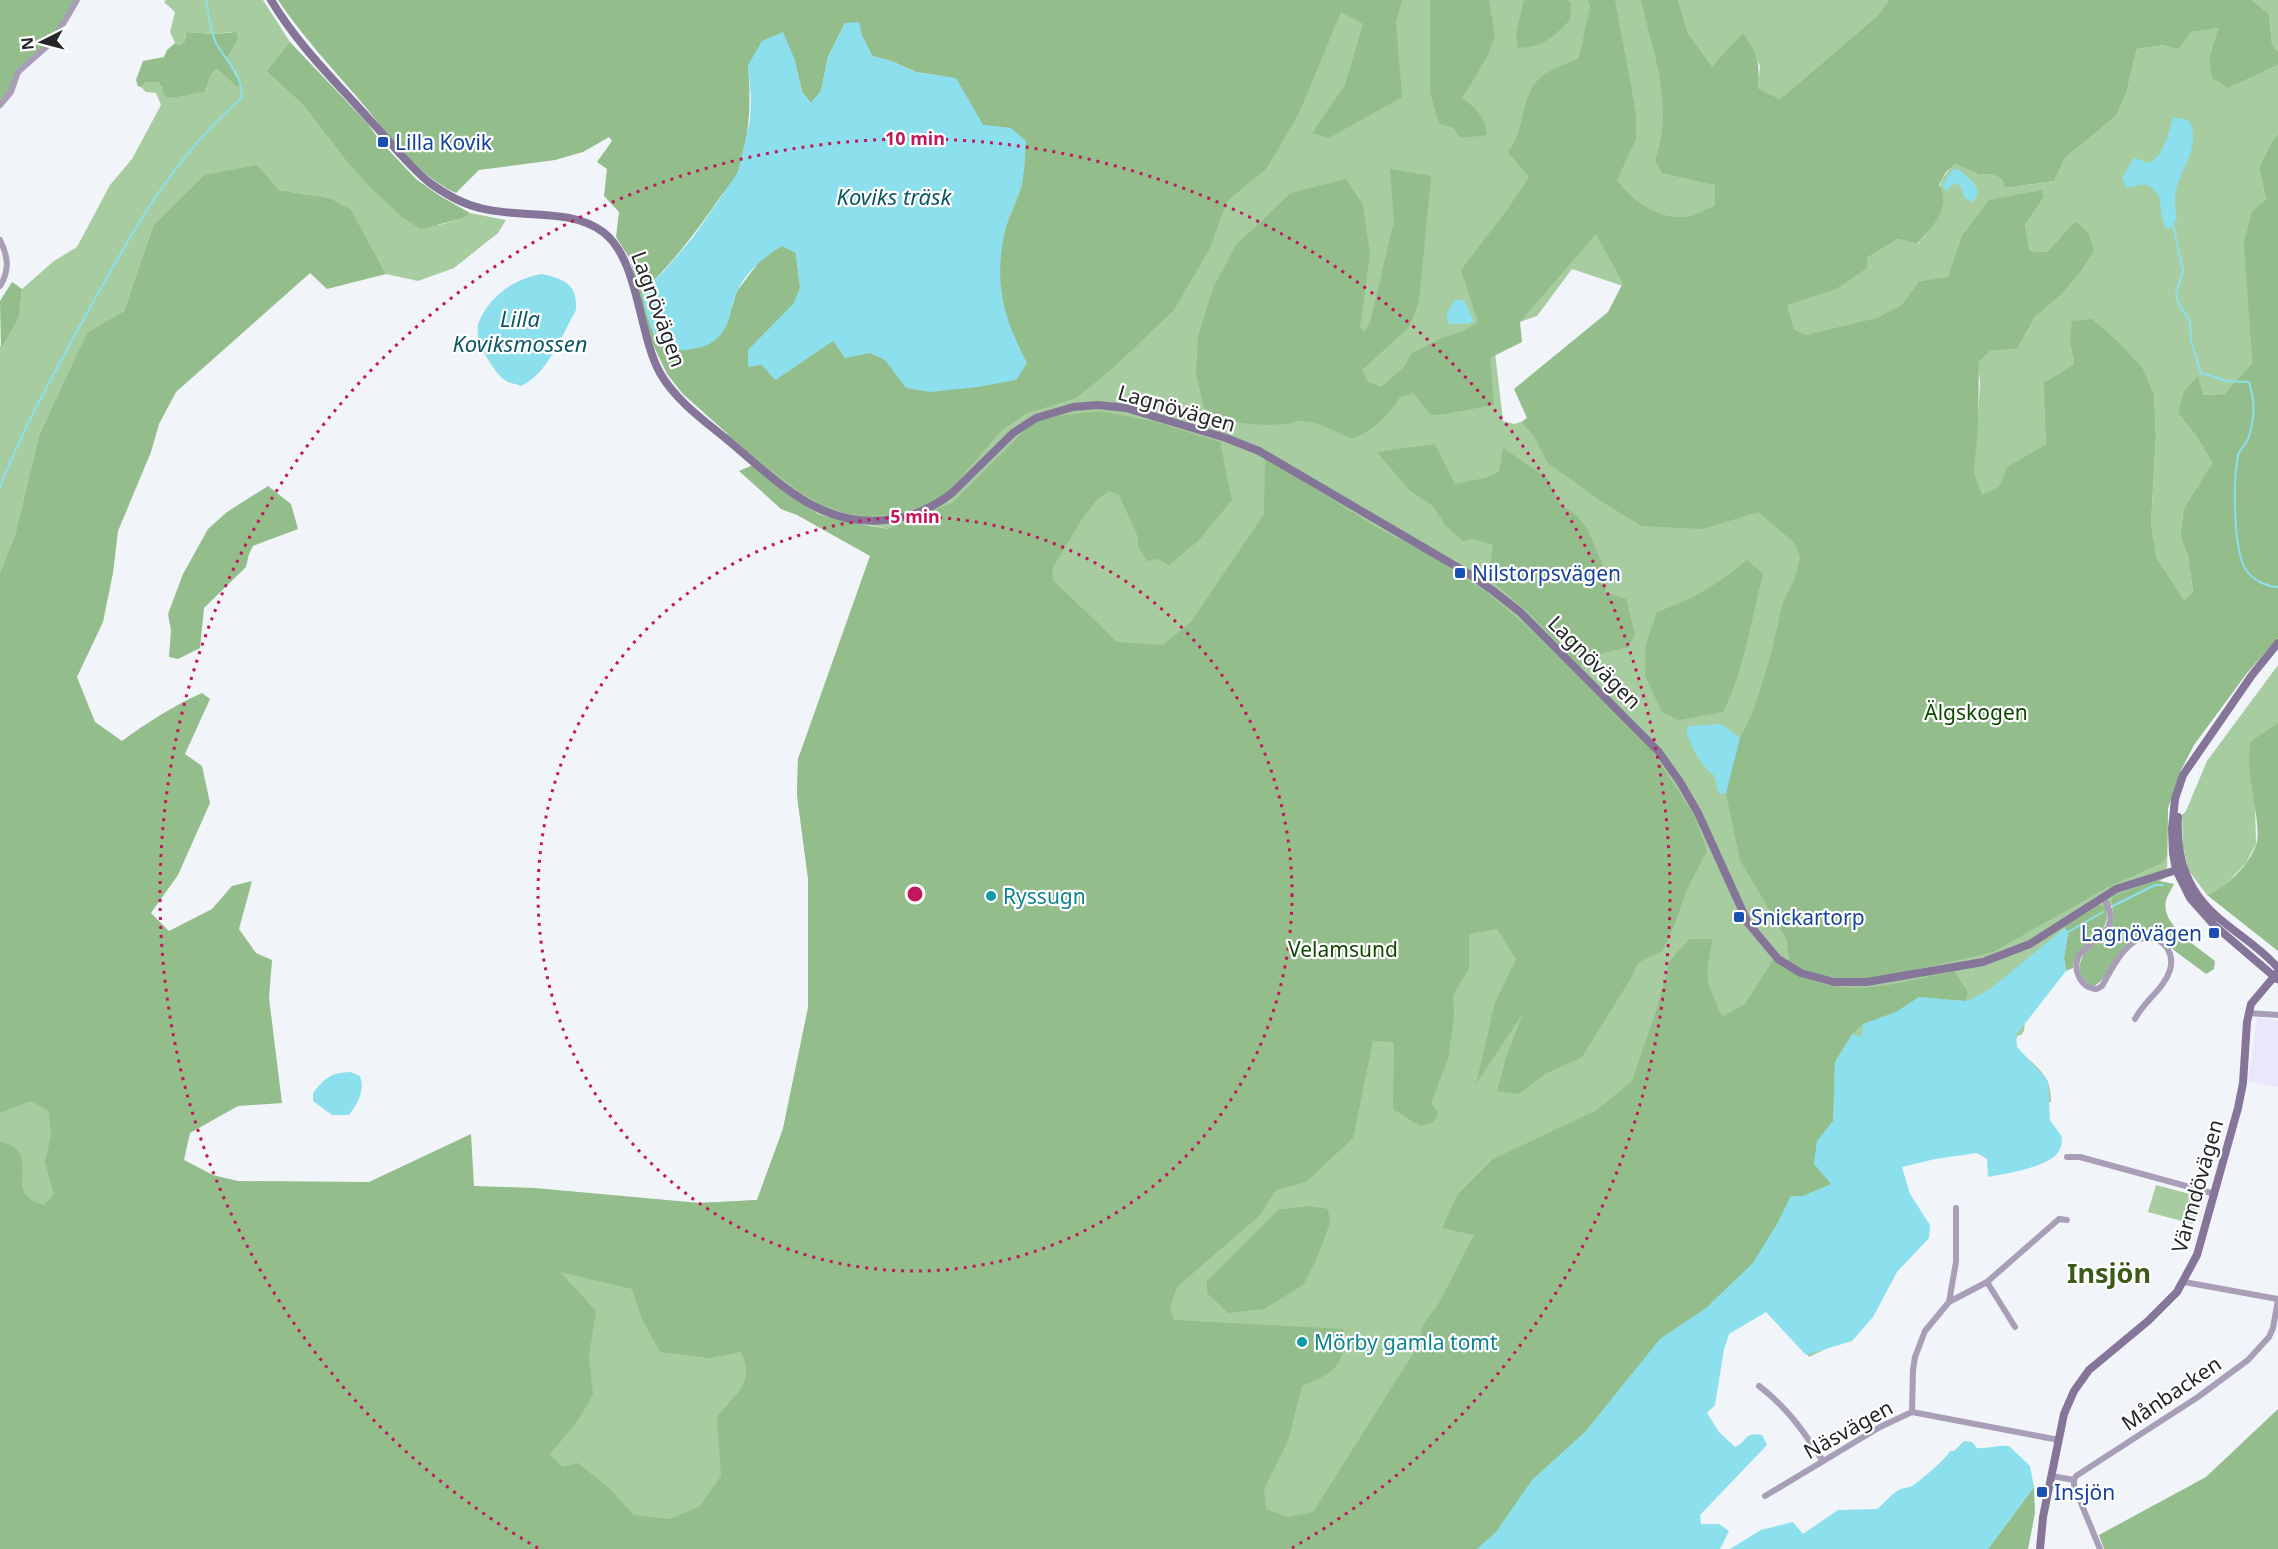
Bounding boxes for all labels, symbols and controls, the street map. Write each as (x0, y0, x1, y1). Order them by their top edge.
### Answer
north arrow (12, 12, 72, 72)
text: N (15, 36, 39, 51)
text: 10 min (885, 126, 945, 150)
place label: Lilla Kovik (395, 128, 493, 156)
marker: Lilla Kovik (376, 135, 390, 149)
water label: Koviks träsk (837, 181, 953, 211)
street label: Lagnövägen (625, 247, 693, 371)
water label: Lilla Koviksmossen (452, 303, 588, 358)
street label: Lagnövägen (1115, 378, 1239, 438)
text: 5 min (890, 504, 940, 528)
place label: Nilstorpsvägen (1472, 559, 1621, 587)
marker: Nilstorpsvägen (1453, 566, 1467, 580)
street label: Lagnövägen (1542, 609, 1648, 715)
park label: Älgskogen (1924, 698, 2028, 726)
place label: Ryssugn (1003, 882, 1086, 910)
centre of rings (905, 884, 925, 904)
marker: Ryssugn (984, 889, 998, 903)
place label: Snickartorp (1751, 903, 1865, 931)
marker: Snickartorp (1732, 910, 1746, 924)
place label: Lagnövägen (2081, 919, 2202, 947)
marker: Lagnövägen (2207, 926, 2221, 940)
park label: Velamsund (1288, 935, 1398, 963)
street label: Värmdövägen (2165, 1116, 2229, 1256)
district label: Insjön (2067, 1254, 2151, 1291)
place label: Mörby gamla tomt (1314, 1328, 1498, 1356)
marker: Mörby gamla tomt (1295, 1335, 1309, 1349)
street label: Månbacken (2116, 1349, 2226, 1437)
street label: Näsvägen (1798, 1393, 1898, 1465)
place label: Insjön (2054, 1478, 2115, 1506)
marker: Insjön (2035, 1485, 2049, 1499)

